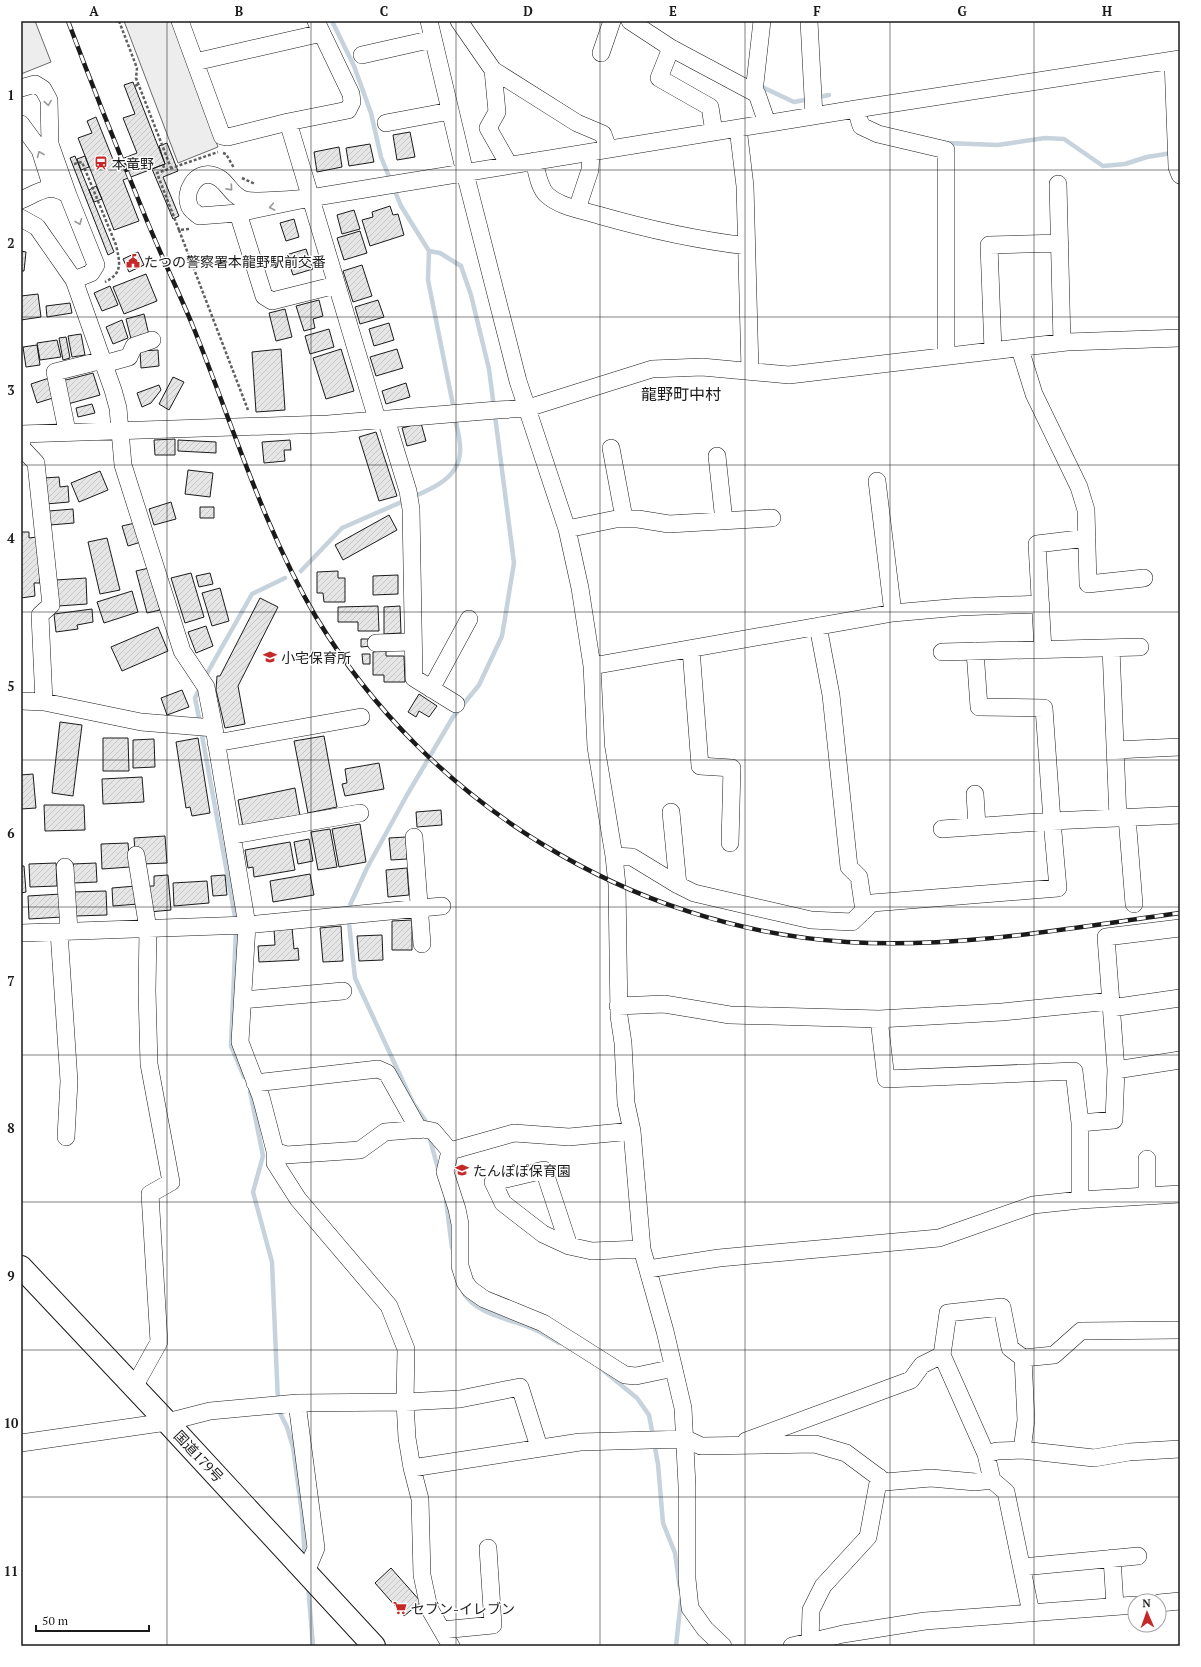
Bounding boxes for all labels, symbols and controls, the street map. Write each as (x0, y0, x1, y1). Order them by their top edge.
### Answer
text: A (89, 2, 99, 20)
text: B (235, 2, 243, 20)
text: C (380, 2, 388, 20)
text: D (523, 2, 533, 20)
text: E (669, 2, 677, 20)
text: F (813, 2, 821, 20)
text: G (957, 2, 967, 20)
text: H (1102, 2, 1112, 20)
text: 1 (7, 86, 15, 104)
one-way arrow (43, 99, 52, 106)
one-way arrow (37, 150, 45, 157)
place label: 本竜野 (112, 154, 154, 173)
station icon: 本竜野 (93, 155, 109, 171)
one-way arrow (225, 184, 232, 191)
one-way arrow (269, 203, 275, 211)
one-way arrow (75, 219, 83, 226)
text: 2 (7, 234, 15, 252)
place label: たつの警察署本龍野駅前交番 (144, 252, 326, 271)
public building icon: たつの警察署本龍野駅前交番 (125, 253, 141, 269)
text: 3 (7, 381, 15, 399)
district label: 龍野町中村 (641, 383, 721, 405)
text: 4 (7, 529, 15, 547)
place label: 小宅保育所 (281, 648, 351, 667)
school or university icon: 小宅保育所 (262, 649, 278, 665)
text: 5 (7, 677, 15, 695)
text: 6 (7, 824, 15, 842)
text: 7 (7, 972, 15, 990)
text: 8 (7, 1119, 15, 1137)
place label: たんぽぽ保育園 (473, 1161, 571, 1180)
school or university icon: たんぽぽ保育園 (454, 1162, 470, 1178)
text: 9 (7, 1267, 15, 1285)
text: 10 (4, 1414, 19, 1432)
street label: 国道179号 (170, 1426, 228, 1486)
text: 11 (4, 1562, 18, 1580)
north arrow (1127, 1593, 1167, 1633)
text: N (1142, 1596, 1152, 1610)
place label: セブン-イレブン (411, 1599, 515, 1618)
supermarket icon: セブン-イレブン (392, 1600, 408, 1616)
scale bar (36, 1607, 149, 1633)
text: 50 m (42, 1613, 69, 1628)

